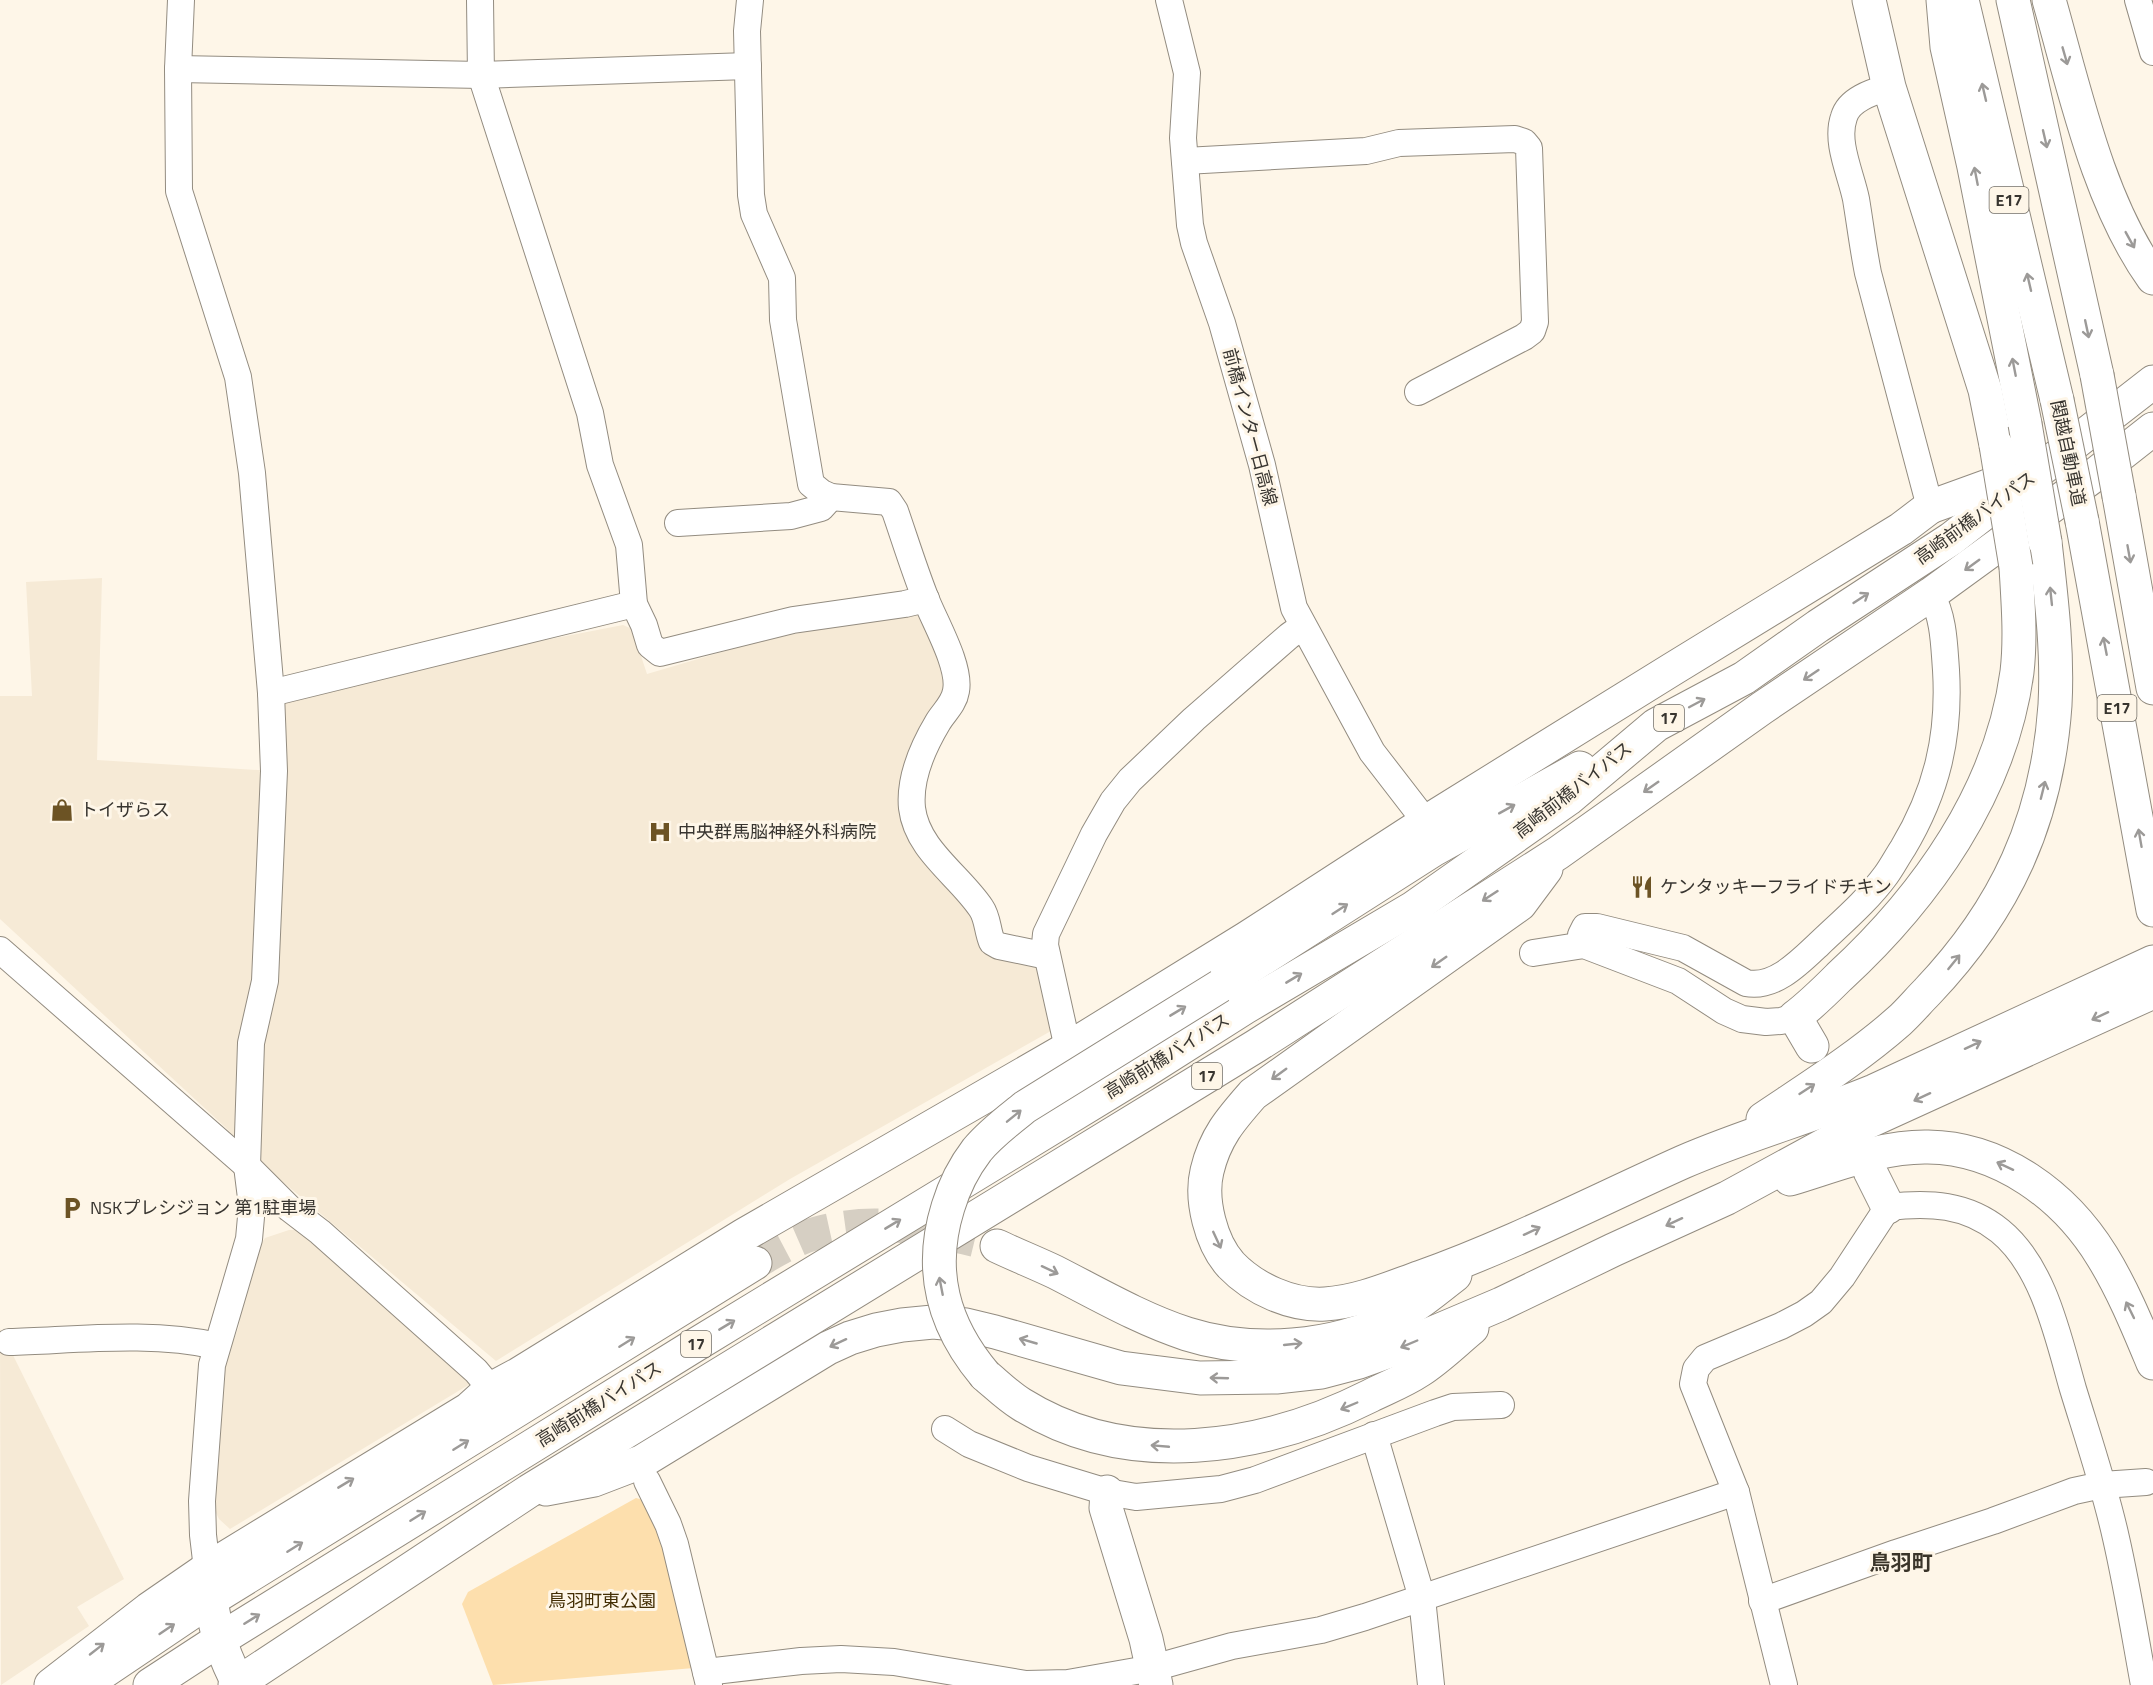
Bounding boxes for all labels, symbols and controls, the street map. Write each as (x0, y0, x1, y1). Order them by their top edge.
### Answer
one-way arrow (2060, 46, 2071, 65)
one-way arrow (1978, 83, 1989, 103)
one-way arrow (2040, 129, 2052, 148)
one-way arrow (1970, 166, 1981, 186)
road number: E17 (1990, 187, 2028, 213)
one-way arrow (2124, 231, 2136, 248)
one-way arrow (2022, 273, 2034, 292)
one-way arrow (2082, 319, 2093, 338)
street label: 前橋インター日高線 (1216, 345, 1284, 509)
one-way arrow (2008, 358, 2019, 377)
street label: 関越自動車道 (2044, 397, 2093, 509)
street label: 高崎前橋バイパス (1909, 464, 2041, 571)
one-way arrow (2124, 544, 2135, 563)
one-way arrow (1964, 559, 1980, 571)
one-way arrow (2046, 587, 2057, 607)
one-way arrow (1852, 591, 1869, 603)
one-way arrow (2099, 637, 2110, 657)
one-way arrow (1803, 669, 1819, 681)
road number: E17 (2098, 695, 2136, 721)
one-way arrow (1688, 697, 1706, 708)
road number: 17 (1654, 705, 1684, 731)
street label: 高崎前橋バイパス (1508, 735, 1638, 844)
one-way arrow (1643, 781, 1659, 793)
one-way arrow (2037, 781, 2049, 800)
place label: トイザらス (80, 796, 170, 823)
shop icon: トイザらス (49, 797, 75, 823)
one-way arrow (1498, 802, 1515, 814)
place label: 中央群馬脳神経外科病院 (678, 818, 876, 845)
hospital icon: 中央群馬脳神経外科病院 (647, 819, 673, 845)
one-way arrow (2134, 829, 2145, 848)
place label: ケンタッキーフライドチキン (1660, 873, 1892, 900)
restaurant icon: ケンタッキーフライドチキン (1629, 874, 1655, 900)
one-way arrow (1481, 890, 1498, 903)
one-way arrow (1331, 903, 1348, 915)
one-way arrow (1947, 955, 1961, 970)
one-way arrow (1431, 956, 1447, 968)
one-way arrow (1285, 972, 1302, 984)
one-way arrow (1169, 1005, 1186, 1017)
street label: 高崎前橋バイパス (1099, 1006, 1235, 1105)
one-way arrow (2091, 1010, 2109, 1022)
one-way arrow (1963, 1039, 1981, 1051)
road number: 17 (1192, 1063, 1222, 1089)
one-way arrow (1272, 1068, 1288, 1081)
one-way arrow (1799, 1083, 1815, 1095)
one-way arrow (1914, 1091, 1932, 1103)
one-way arrow (1006, 1109, 1021, 1123)
one-way arrow (1996, 1159, 2014, 1171)
place label: NSKプレシジョン 第1駐車場 (90, 1194, 316, 1221)
parking icon: NSKプレシジョン 第1駐車場 (59, 1195, 85, 1221)
one-way arrow (1665, 1217, 1683, 1229)
one-way arrow (884, 1218, 901, 1230)
one-way arrow (1522, 1224, 1540, 1236)
one-way arrow (1212, 1230, 1223, 1248)
one-way arrow (1041, 1265, 1059, 1277)
one-way arrow (935, 1277, 946, 1297)
one-way arrow (2124, 1301, 2136, 1319)
one-way arrow (718, 1319, 735, 1331)
road number: 17 (681, 1331, 711, 1357)
one-way arrow (1019, 1335, 1038, 1346)
one-way arrow (618, 1336, 635, 1348)
one-way arrow (830, 1338, 848, 1350)
one-way arrow (1282, 1338, 1302, 1349)
one-way arrow (1400, 1339, 1418, 1350)
street label: 高崎前橋バイパス (531, 1354, 667, 1453)
one-way arrow (1209, 1373, 1229, 1384)
one-way arrow (1340, 1401, 1359, 1412)
one-way arrow (452, 1438, 469, 1450)
one-way arrow (1151, 1440, 1170, 1451)
one-way arrow (337, 1477, 354, 1489)
one-way arrow (409, 1510, 426, 1522)
one-way arrow (287, 1541, 304, 1554)
district label: 鳥羽町 (1870, 1546, 1933, 1578)
park label: 鳥羽町東公園 (548, 1587, 656, 1614)
one-way arrow (243, 1613, 260, 1625)
one-way arrow (158, 1623, 175, 1635)
one-way arrow (89, 1642, 105, 1655)

